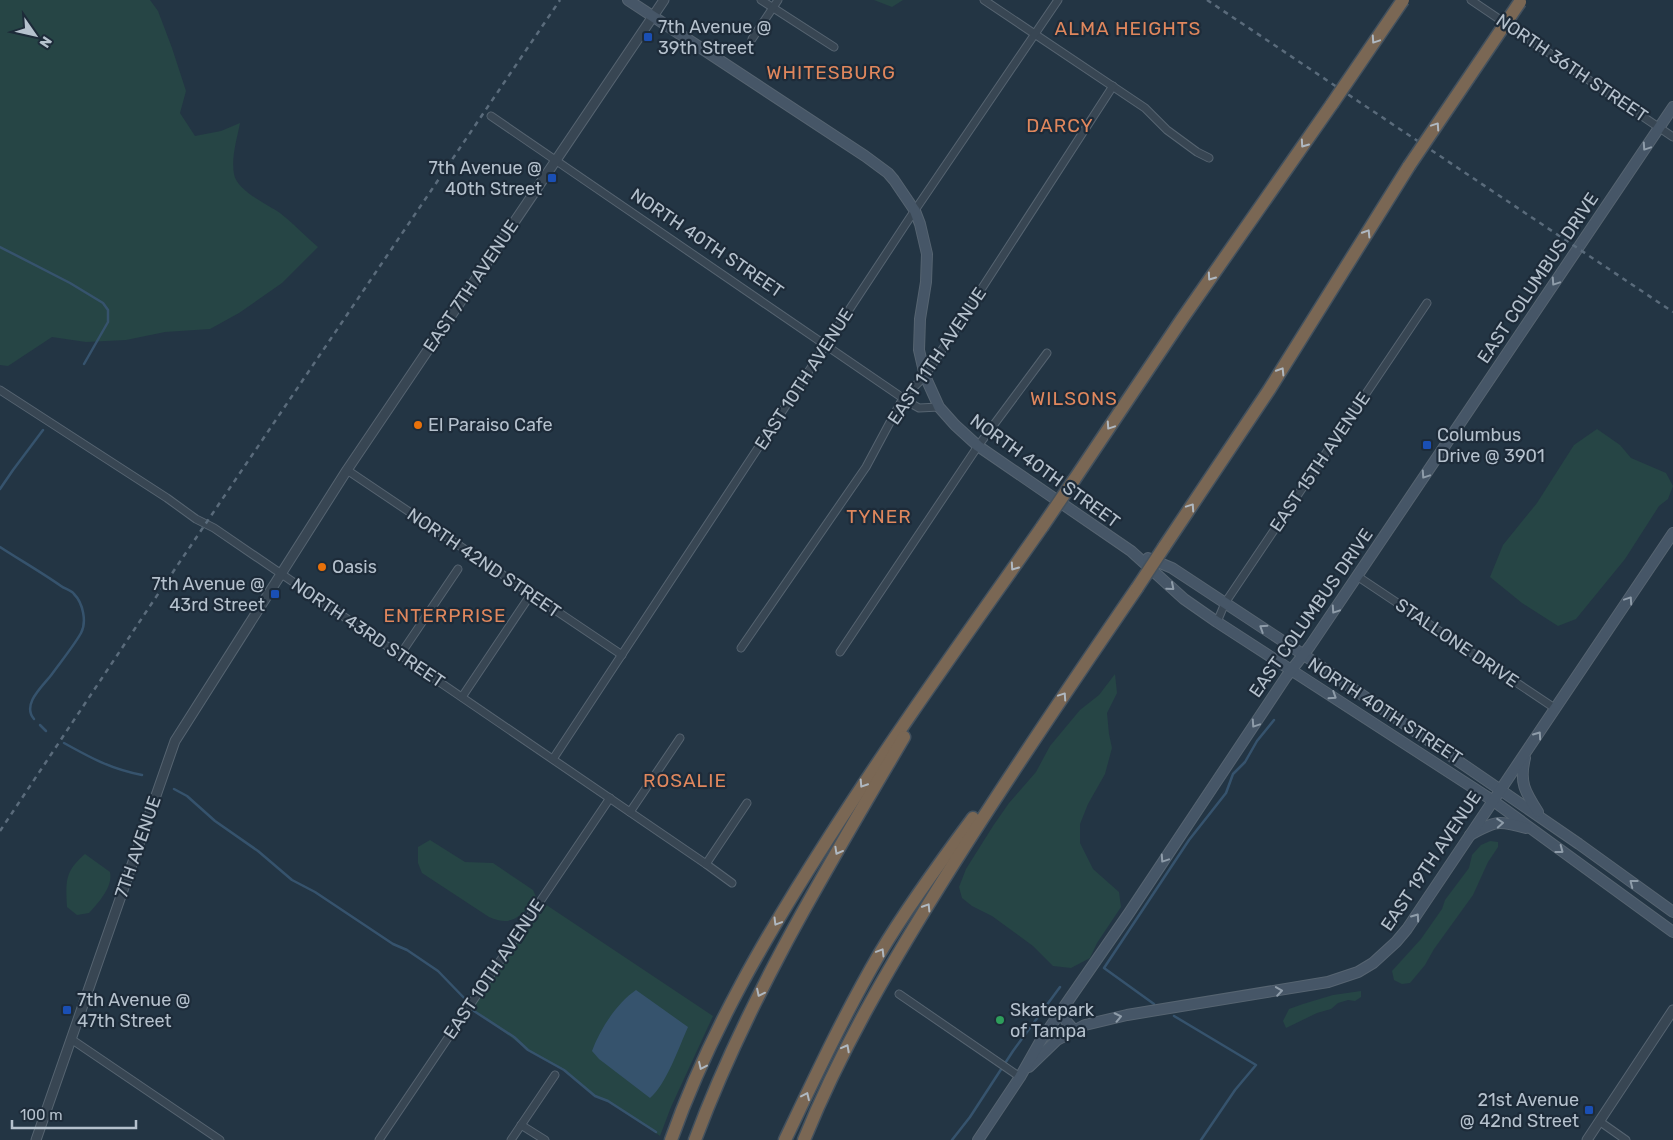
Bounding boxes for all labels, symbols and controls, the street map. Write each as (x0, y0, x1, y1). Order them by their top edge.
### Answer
street label: NORTH 36TH STREET (1492, 9, 1652, 127)
north arrow (10, 10, 60, 60)
place label: 7th Avenue @ 39th Street (658, 16, 772, 59)
district label: ALMA HEIGHTS (1055, 17, 1201, 40)
marker: 7th Avenue @ 39th Street (642, 31, 654, 43)
text: N (35, 33, 55, 51)
one-way arrow (1372, 34, 1381, 44)
district label: WHITESBURG (766, 61, 896, 84)
district label: DARCY (1026, 114, 1094, 137)
one-way arrow (1430, 122, 1440, 131)
one-way arrow (1301, 138, 1310, 147)
one-way arrow (1642, 142, 1652, 151)
place label: 7th Avenue @ 40th Street (428, 157, 542, 200)
marker: 7th Avenue @ 40th Street (546, 172, 558, 184)
street label: NORTH 40TH STREET (626, 184, 788, 302)
street label: EAST COLUMBUS DRIVE (1473, 188, 1603, 368)
street label: EAST 7TH AVENUE (419, 216, 523, 356)
one-way arrow (1361, 230, 1370, 239)
one-way arrow (1208, 271, 1217, 281)
one-way arrow (1552, 276, 1561, 286)
street label: EAST 11TH AVENUE (883, 283, 991, 429)
street label: EAST 10TH AVENUE (750, 304, 858, 454)
one-way arrow (1274, 367, 1284, 376)
district label: WILSONS (1030, 387, 1118, 410)
street label: EAST 15TH AVENUE (1265, 388, 1375, 536)
street label: NORTH 40TH STREET (966, 409, 1124, 533)
place label: El Paraiso Cafe (428, 414, 553, 436)
marker: El Paraiso Cafe (412, 419, 424, 431)
one-way arrow (1107, 420, 1116, 430)
place label: Columbus Drive @ 3901 (1437, 424, 1545, 467)
marker: Columbus Drive @ 3901 (1421, 439, 1433, 451)
one-way arrow (1422, 469, 1431, 479)
street label: NORTH 42ND STREET (403, 503, 565, 623)
one-way arrow (1185, 503, 1194, 512)
district label: TYNER (846, 505, 912, 528)
street label: EAST COLUMBUS DRIVE (1244, 524, 1378, 702)
place label: Oasis (332, 556, 377, 578)
marker: Oasis (316, 561, 328, 573)
one-way arrow (1011, 561, 1020, 570)
place label: 7th Avenue @ 43rd Street (151, 573, 265, 616)
street label: NORTH 43RD STREET (287, 574, 449, 692)
one-way arrow (1165, 581, 1174, 590)
marker: 7th Avenue @ 43rd Street (269, 588, 281, 600)
street label: STALLONE DRIVE (1391, 594, 1523, 692)
one-way arrow (1622, 596, 1632, 605)
district label: ENTERPRISE (384, 604, 506, 627)
one-way arrow (1332, 604, 1341, 613)
one-way arrow (1260, 625, 1269, 634)
street label: NORTH 40TH STREET (1304, 653, 1466, 769)
one-way arrow (1328, 690, 1337, 700)
one-way arrow (1057, 692, 1066, 701)
one-way arrow (1251, 719, 1261, 728)
one-way arrow (1532, 731, 1541, 741)
district label: ROSALIE (643, 769, 727, 792)
one-way arrow (860, 779, 869, 788)
street label: EAST 19TH AVENUE (1376, 787, 1486, 935)
street label: 7TH AVENUE (110, 793, 166, 901)
one-way arrow (1496, 818, 1504, 829)
one-way arrow (1554, 844, 1564, 853)
one-way arrow (834, 846, 844, 855)
one-way arrow (1161, 854, 1170, 863)
one-way arrow (1630, 880, 1639, 889)
street label: EAST 10TH AVENUE (439, 895, 549, 1043)
one-way arrow (920, 903, 930, 912)
one-way arrow (1410, 913, 1419, 923)
one-way arrow (773, 916, 783, 925)
one-way arrow (875, 948, 885, 957)
one-way arrow (1274, 987, 1283, 997)
one-way arrow (756, 988, 766, 997)
place label: 7th Avenue @ 47th Street (77, 989, 191, 1032)
place label: Skatepark of Tampa (1010, 999, 1095, 1042)
marker: 7th Avenue @ 47th Street (61, 1004, 73, 1016)
one-way arrow (1114, 1012, 1123, 1023)
marker: Skatepark of Tampa (994, 1014, 1006, 1026)
one-way arrow (840, 1044, 850, 1053)
one-way arrow (697, 1061, 708, 1070)
place label: 21st Avenue @ 42nd Street (1460, 1089, 1579, 1132)
one-way arrow (800, 1092, 810, 1101)
scale bar (12, 1098, 136, 1130)
marker: 21st Avenue @ 42nd Street (1583, 1104, 1595, 1116)
text: 100 m (20, 1106, 62, 1124)

